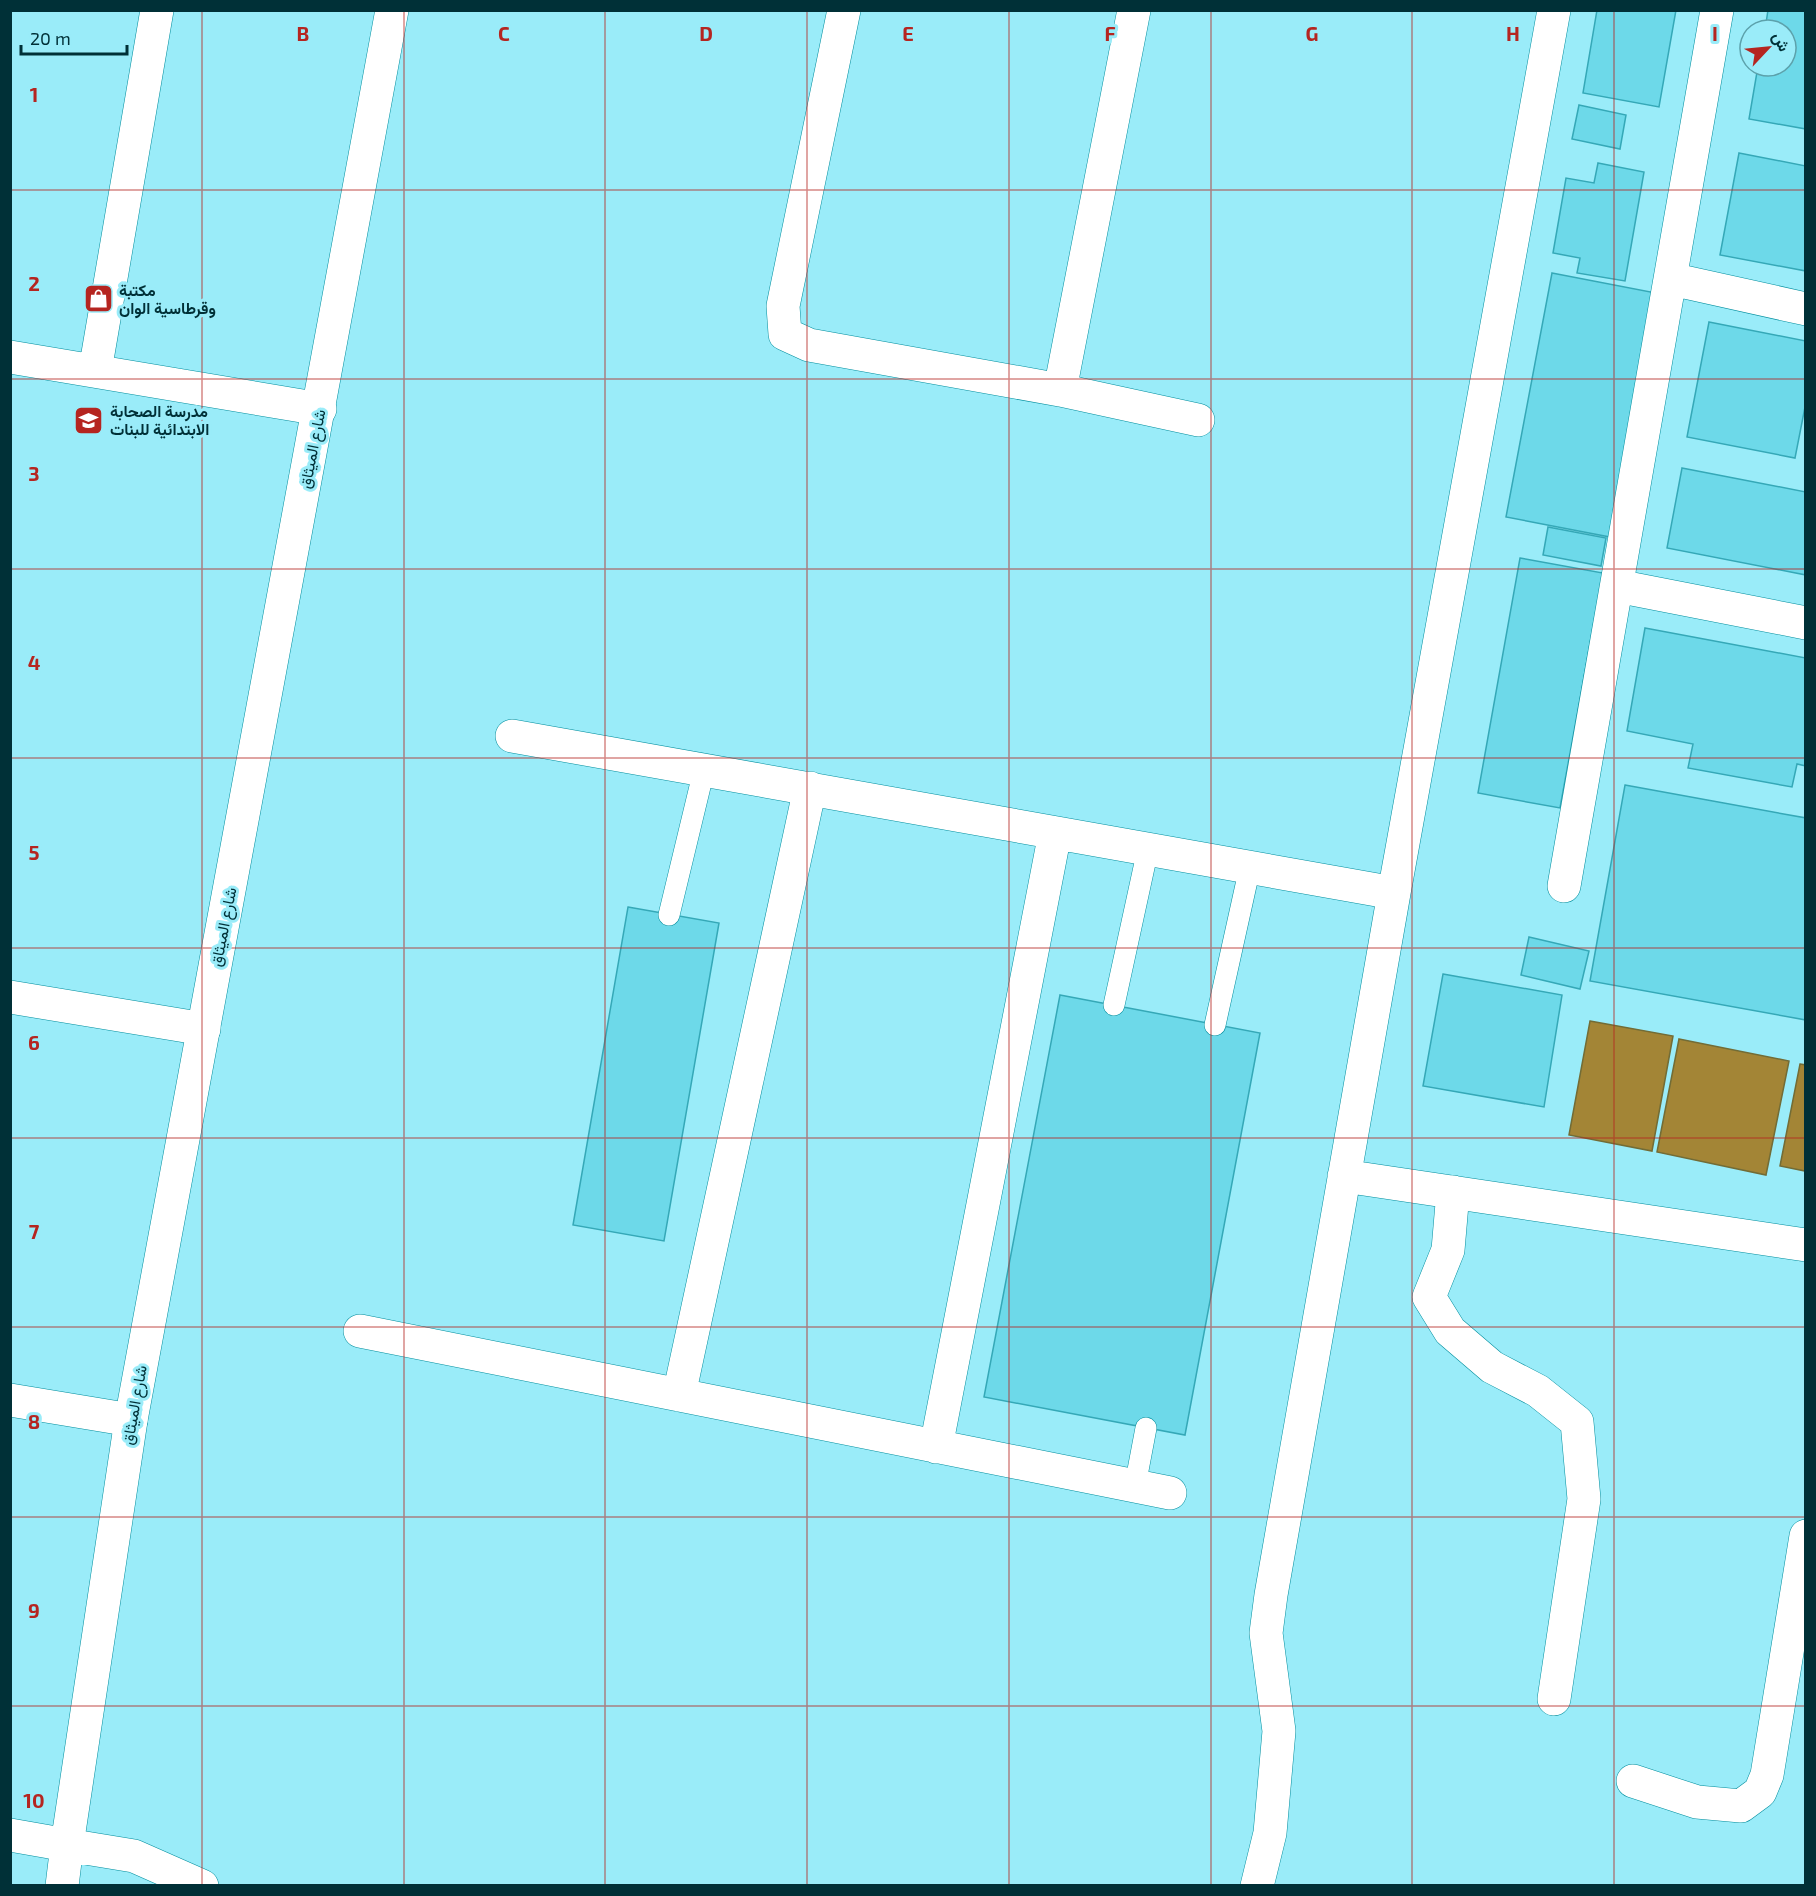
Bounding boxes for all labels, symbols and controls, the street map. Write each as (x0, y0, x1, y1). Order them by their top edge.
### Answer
scale bar (21, 18, 128, 56)
north arrow (1738, 18, 1798, 78)
text: B (297, 21, 309, 45)
text: C (498, 21, 510, 45)
text: D (699, 21, 713, 45)
text: E (902, 21, 914, 45)
text: F (1104, 21, 1116, 45)
text: G (1306, 21, 1318, 45)
text: H (1506, 21, 1520, 45)
text: I (1712, 21, 1718, 45)
text: 20 m (30, 27, 71, 49)
text: ش (1768, 28, 1795, 54)
text: 1 (30, 82, 38, 106)
text: 2 (28, 271, 40, 295)
place label: مكتبة وقرطاسية الوان (119, 280, 216, 319)
shop icon: مكتبة وقرطاسية الوان (82, 283, 114, 315)
place label: مدرسة الصحابة الابتدائية للبنات (110, 401, 209, 439)
school or university icon: مدرسة الصحابة الابتدائية للبنات (73, 404, 105, 436)
street label: شارع الميثاق (295, 408, 331, 491)
text: 3 (28, 461, 40, 485)
text: 4 (28, 650, 41, 674)
text: 5 (28, 840, 40, 864)
street label: شارع الميثاق (206, 886, 242, 969)
text: 6 (28, 1030, 40, 1054)
text: 7 (29, 1219, 40, 1243)
street label: شارع الميثاق (117, 1364, 153, 1447)
text: 8 (28, 1409, 40, 1433)
text: 9 (28, 1598, 40, 1622)
text: 10 (23, 1788, 45, 1812)

